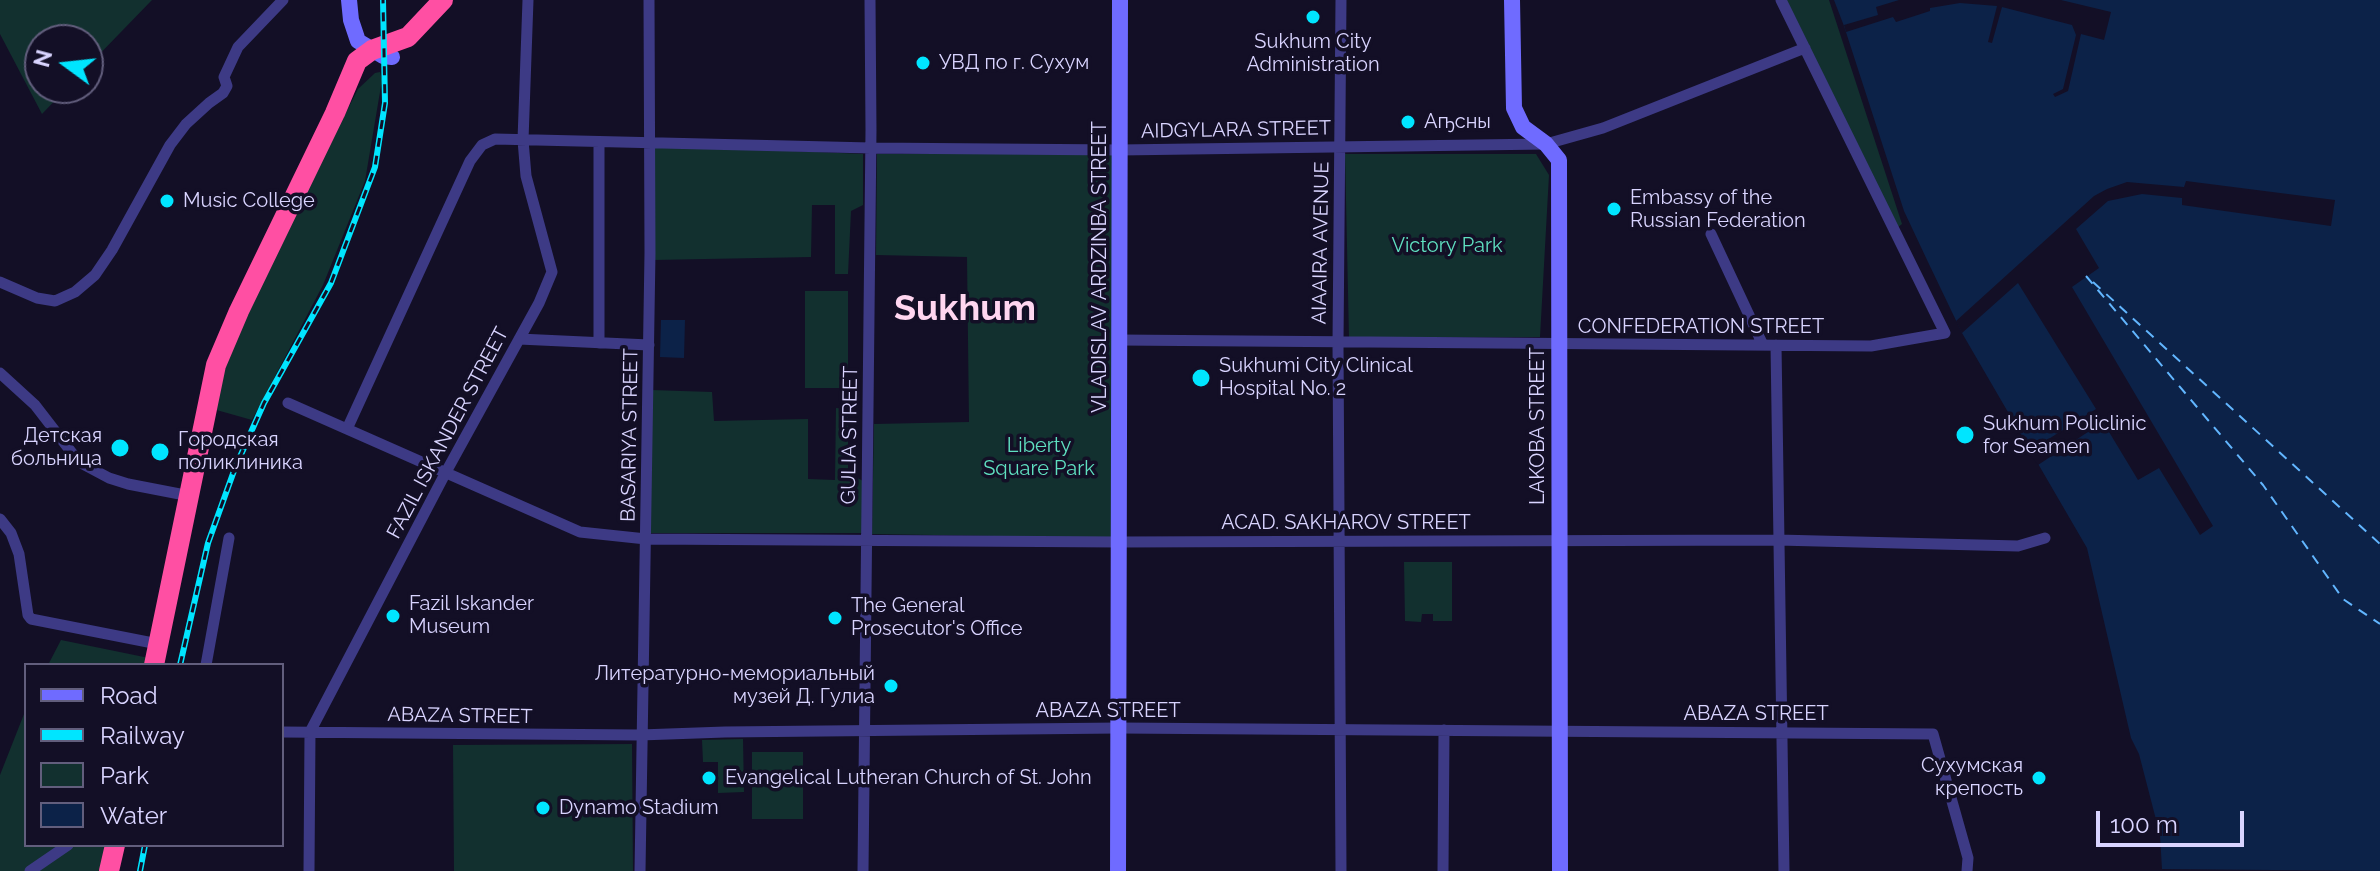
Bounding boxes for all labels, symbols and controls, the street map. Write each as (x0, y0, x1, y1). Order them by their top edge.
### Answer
marker: Sukhum City Administration (1304, 8, 1322, 26)
north arrow (24, 24, 104, 104)
place label: Sukhum City Administration (1246, 30, 1380, 77)
text: N (28, 47, 57, 70)
place label: УВД по г. Сухум (939, 51, 1089, 75)
marker: УВД по г. Сухум (914, 54, 932, 72)
place label: Аҧсны (1424, 110, 1491, 134)
marker: Аҧсны (1399, 113, 1417, 131)
street label: AIDGYLARA STREET (1141, 116, 1331, 144)
street label: VLADISLAV ARDZINBA STREET (1088, 121, 1112, 413)
street label: AIAAIRA AVENUE (1308, 161, 1334, 325)
place label: Embassy of the Russian Federation (1630, 186, 1806, 233)
place label: Music College (183, 189, 315, 213)
marker: Music College (158, 192, 176, 210)
marker: Embassy of the Russian Federation (1605, 200, 1623, 218)
park label: Victory Park (1391, 234, 1503, 258)
district label: Sukhum (894, 287, 1036, 331)
street label: CONFEDERATION STREET (1578, 315, 1824, 339)
street label: FAZIL ISKANDER STREET (382, 323, 514, 543)
street label: LAKOBA STREET (1526, 347, 1550, 505)
street label: BASARIYA STREET (616, 348, 644, 522)
place label: Sukhumi City Clinical Hospital No. 2 (1219, 354, 1413, 401)
street label: GULIA STREET (837, 366, 863, 504)
marker: Sukhumi City Clinical Hospital No. 2 (1190, 367, 1212, 389)
place label: Sukhum Policlinic for Seamen (1983, 412, 2146, 459)
place label: Детская больница (11, 424, 102, 471)
marker: Sukhum Policlinic for Seamen (1954, 424, 1976, 446)
place label: Городская поликлиника (178, 428, 303, 475)
park label: Liberty Square Park (983, 434, 1095, 481)
marker: Детская больница (109, 437, 131, 459)
marker: Городская поликлиника (149, 441, 171, 463)
street label: ACAD. SAKHAROV STREET (1221, 511, 1471, 535)
place label: Fazil Iskander Museum (409, 592, 534, 639)
place label: The General Prosecutor's Office (851, 594, 1023, 641)
marker: Fazil Iskander Museum (384, 607, 402, 625)
marker: The General Prosecutor's Office (826, 609, 844, 627)
place label: Литературно-мемориальный музей Д. Гулиа (594, 662, 875, 709)
legend (24, 663, 284, 847)
marker: Литературно-мемориальный музей Д. Гулиа (882, 677, 900, 695)
text: Road (100, 681, 158, 710)
street label: ABAZA STREET (1035, 699, 1181, 723)
street label: ABAZA STREET (1683, 702, 1829, 726)
street label: ABAZA STREET (387, 703, 533, 729)
text: Railway (100, 721, 185, 750)
place label: Сухумская крепость (1921, 754, 2023, 801)
text: Park (100, 761, 149, 790)
place label: Evangelical Lutheran Church of St. John (725, 766, 1092, 790)
marker: Evangelical Lutheran Church of St. John (700, 769, 718, 787)
marker: Сухумская крепость (2030, 769, 2048, 787)
scale bar (2100, 795, 2248, 845)
place label: Dynamo Stadium (559, 796, 719, 820)
marker: Dynamo Stadium (534, 799, 552, 817)
text: Water (100, 801, 167, 830)
text: 100 m (2110, 810, 2178, 839)

